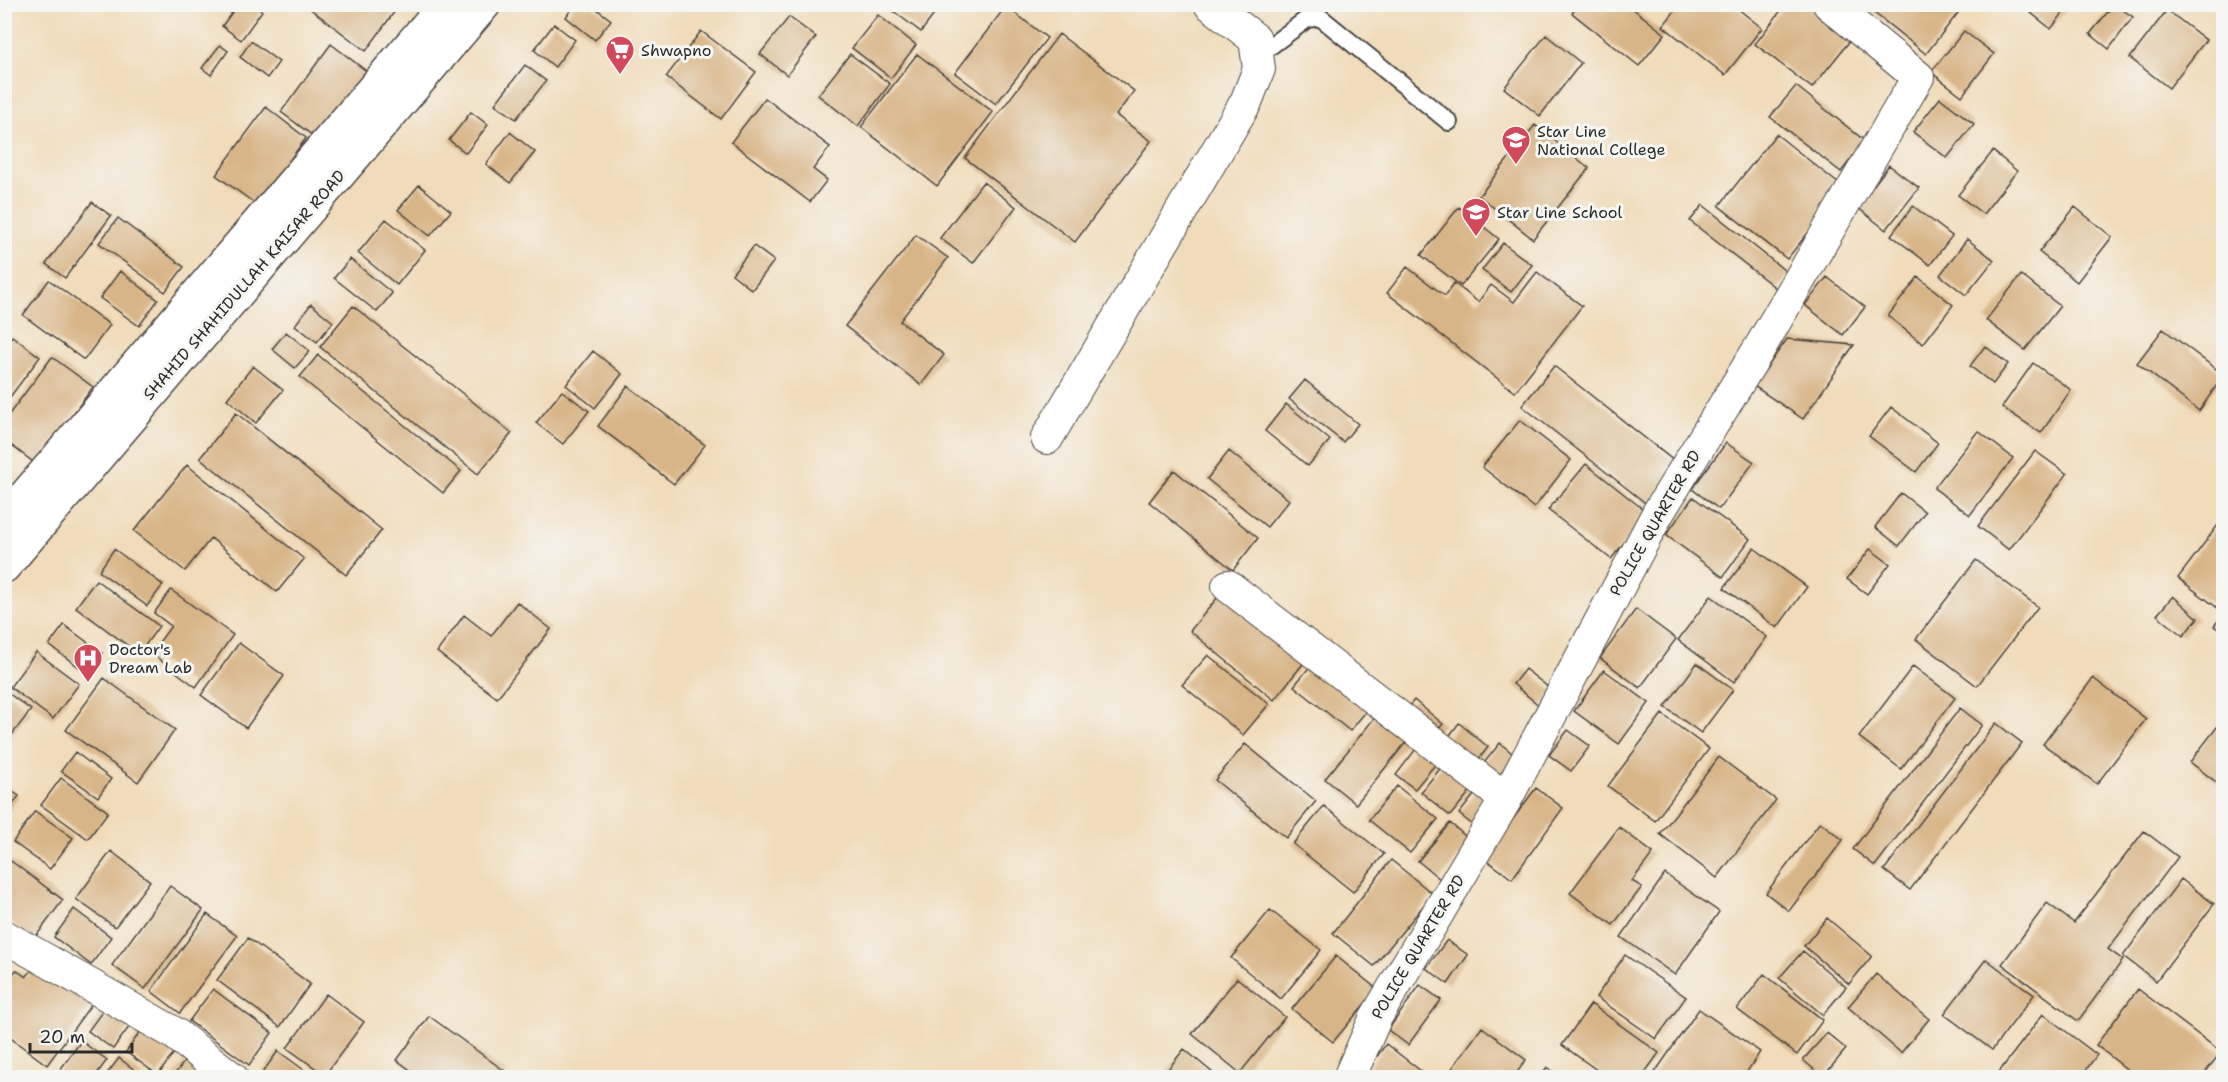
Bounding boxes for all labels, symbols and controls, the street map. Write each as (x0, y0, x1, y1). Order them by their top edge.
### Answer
supermarket icon: Shwapno (604, 34, 636, 76)
place label: Shwapno (641, 40, 711, 61)
place label: Star Line National College (1537, 121, 1665, 160)
school or university icon: Star Line National College (1500, 124, 1532, 166)
street label: SHAHID SHAHIDULLAH KAISAR ROAD (138, 166, 350, 404)
school or university icon: Star Line School (1460, 196, 1492, 238)
place label: Star Line School (1497, 202, 1623, 223)
street label: POLICE QUARTER RD (1605, 446, 1705, 600)
place label: Doctor's Dream Lab (109, 639, 192, 678)
hospital icon: Doctor's Dream Lab (72, 642, 104, 684)
street label: POLICE QUARTER RD (1367, 871, 1469, 1023)
scale bar (30, 1016, 132, 1054)
text: 20 m (39, 1025, 85, 1049)

